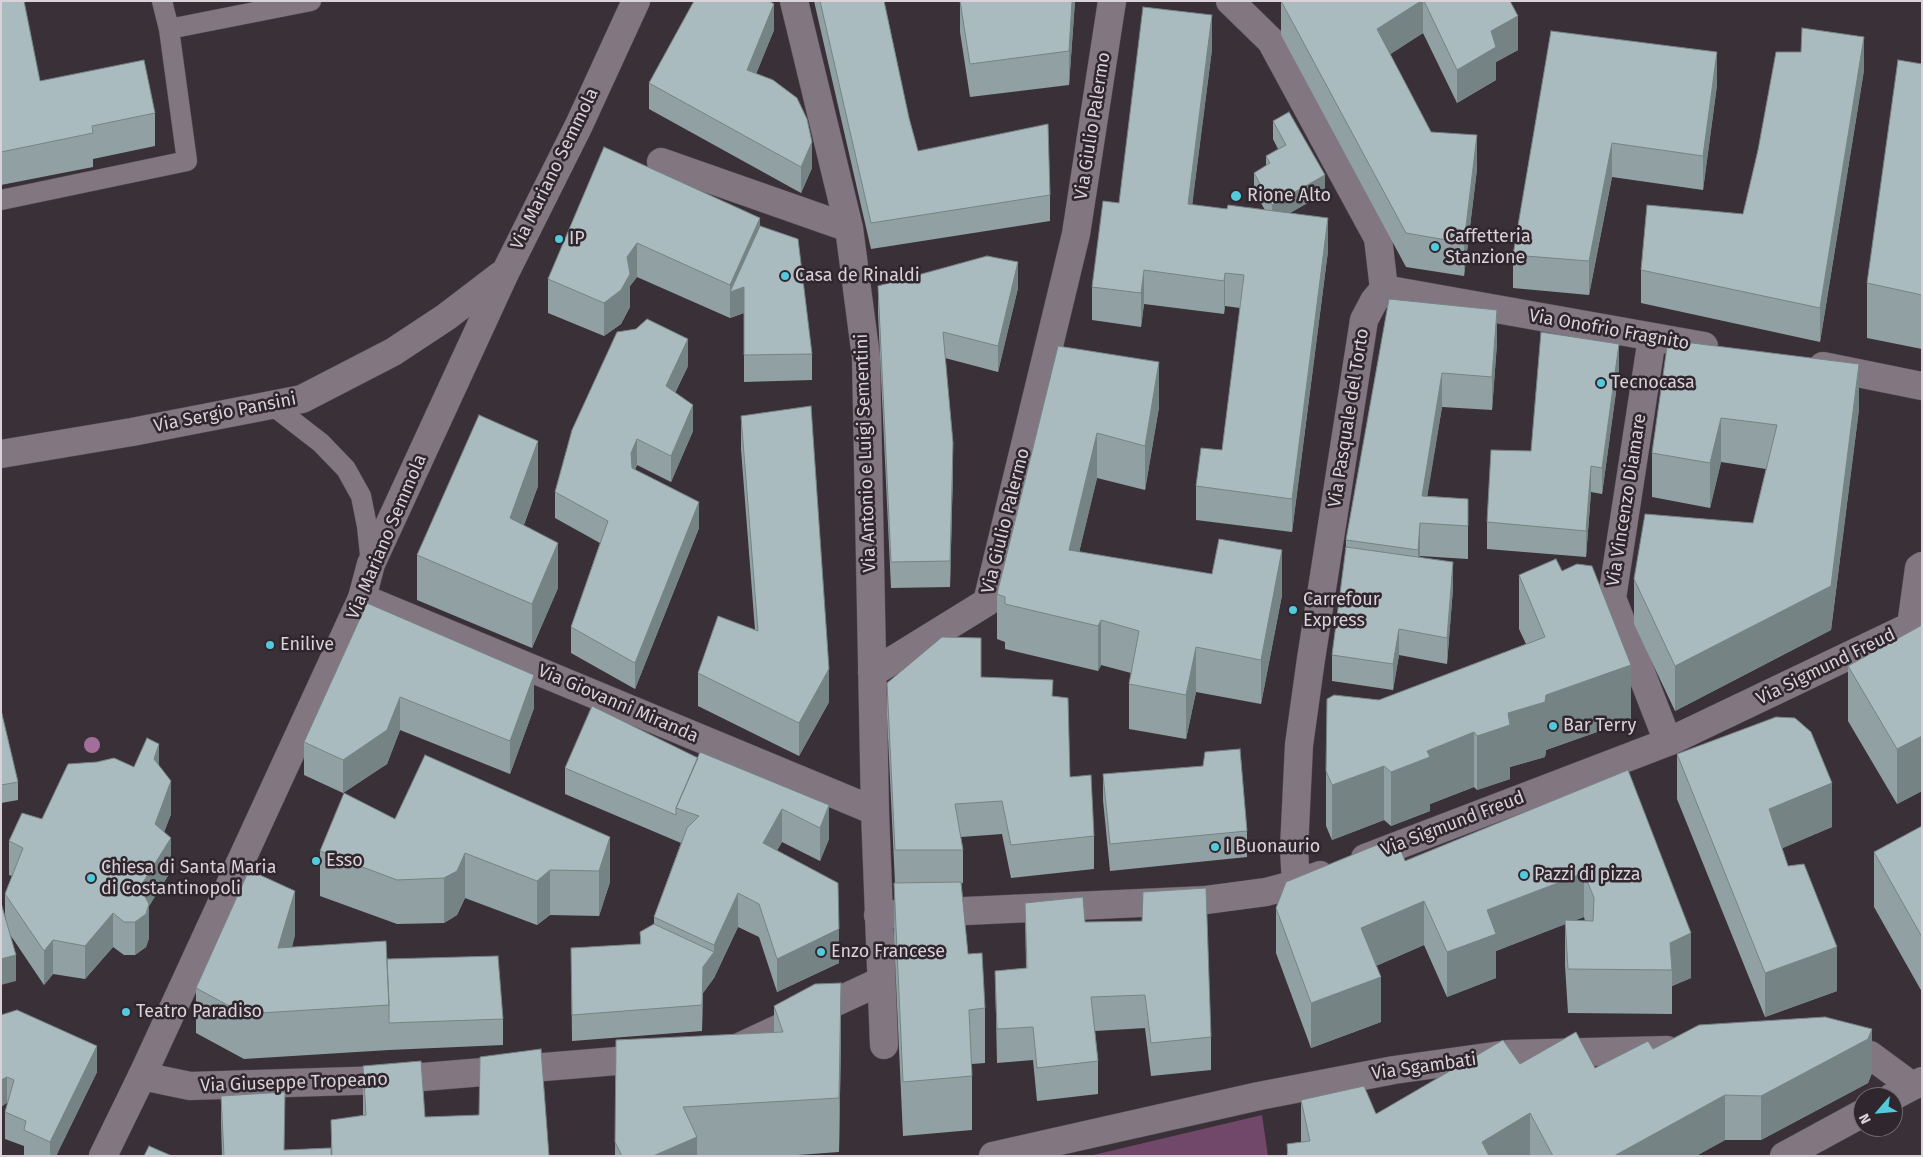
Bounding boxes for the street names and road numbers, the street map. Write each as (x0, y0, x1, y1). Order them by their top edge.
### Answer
street label: Via Giulio Palermo (1071, 51, 1115, 201)
street label: Via Mariano Semmola (506, 85, 604, 253)
street label: Via Onofrio Fragnito (1527, 305, 1691, 355)
street label: Via Pasquale del Torto (1324, 327, 1374, 509)
street label: Via Antonio e Luigi Sementini (851, 333, 881, 573)
street label: Via Sergio Pansini (152, 389, 298, 437)
street label: Via Vincenzo Diamare (1603, 412, 1651, 588)
street label: Via Giulio Palermo (977, 446, 1035, 596)
street label: Via Mariano Semmola (342, 451, 432, 623)
street label: Via Sigmund Freud (1753, 624, 1899, 710)
street label: Via Giovanni Miranda (535, 660, 701, 748)
street label: Via Sigmund Freud (1378, 787, 1528, 861)
street label: Via Sgambati (1370, 1049, 1478, 1085)
street label: Via Giuseppe Tropeano (200, 1069, 388, 1097)

